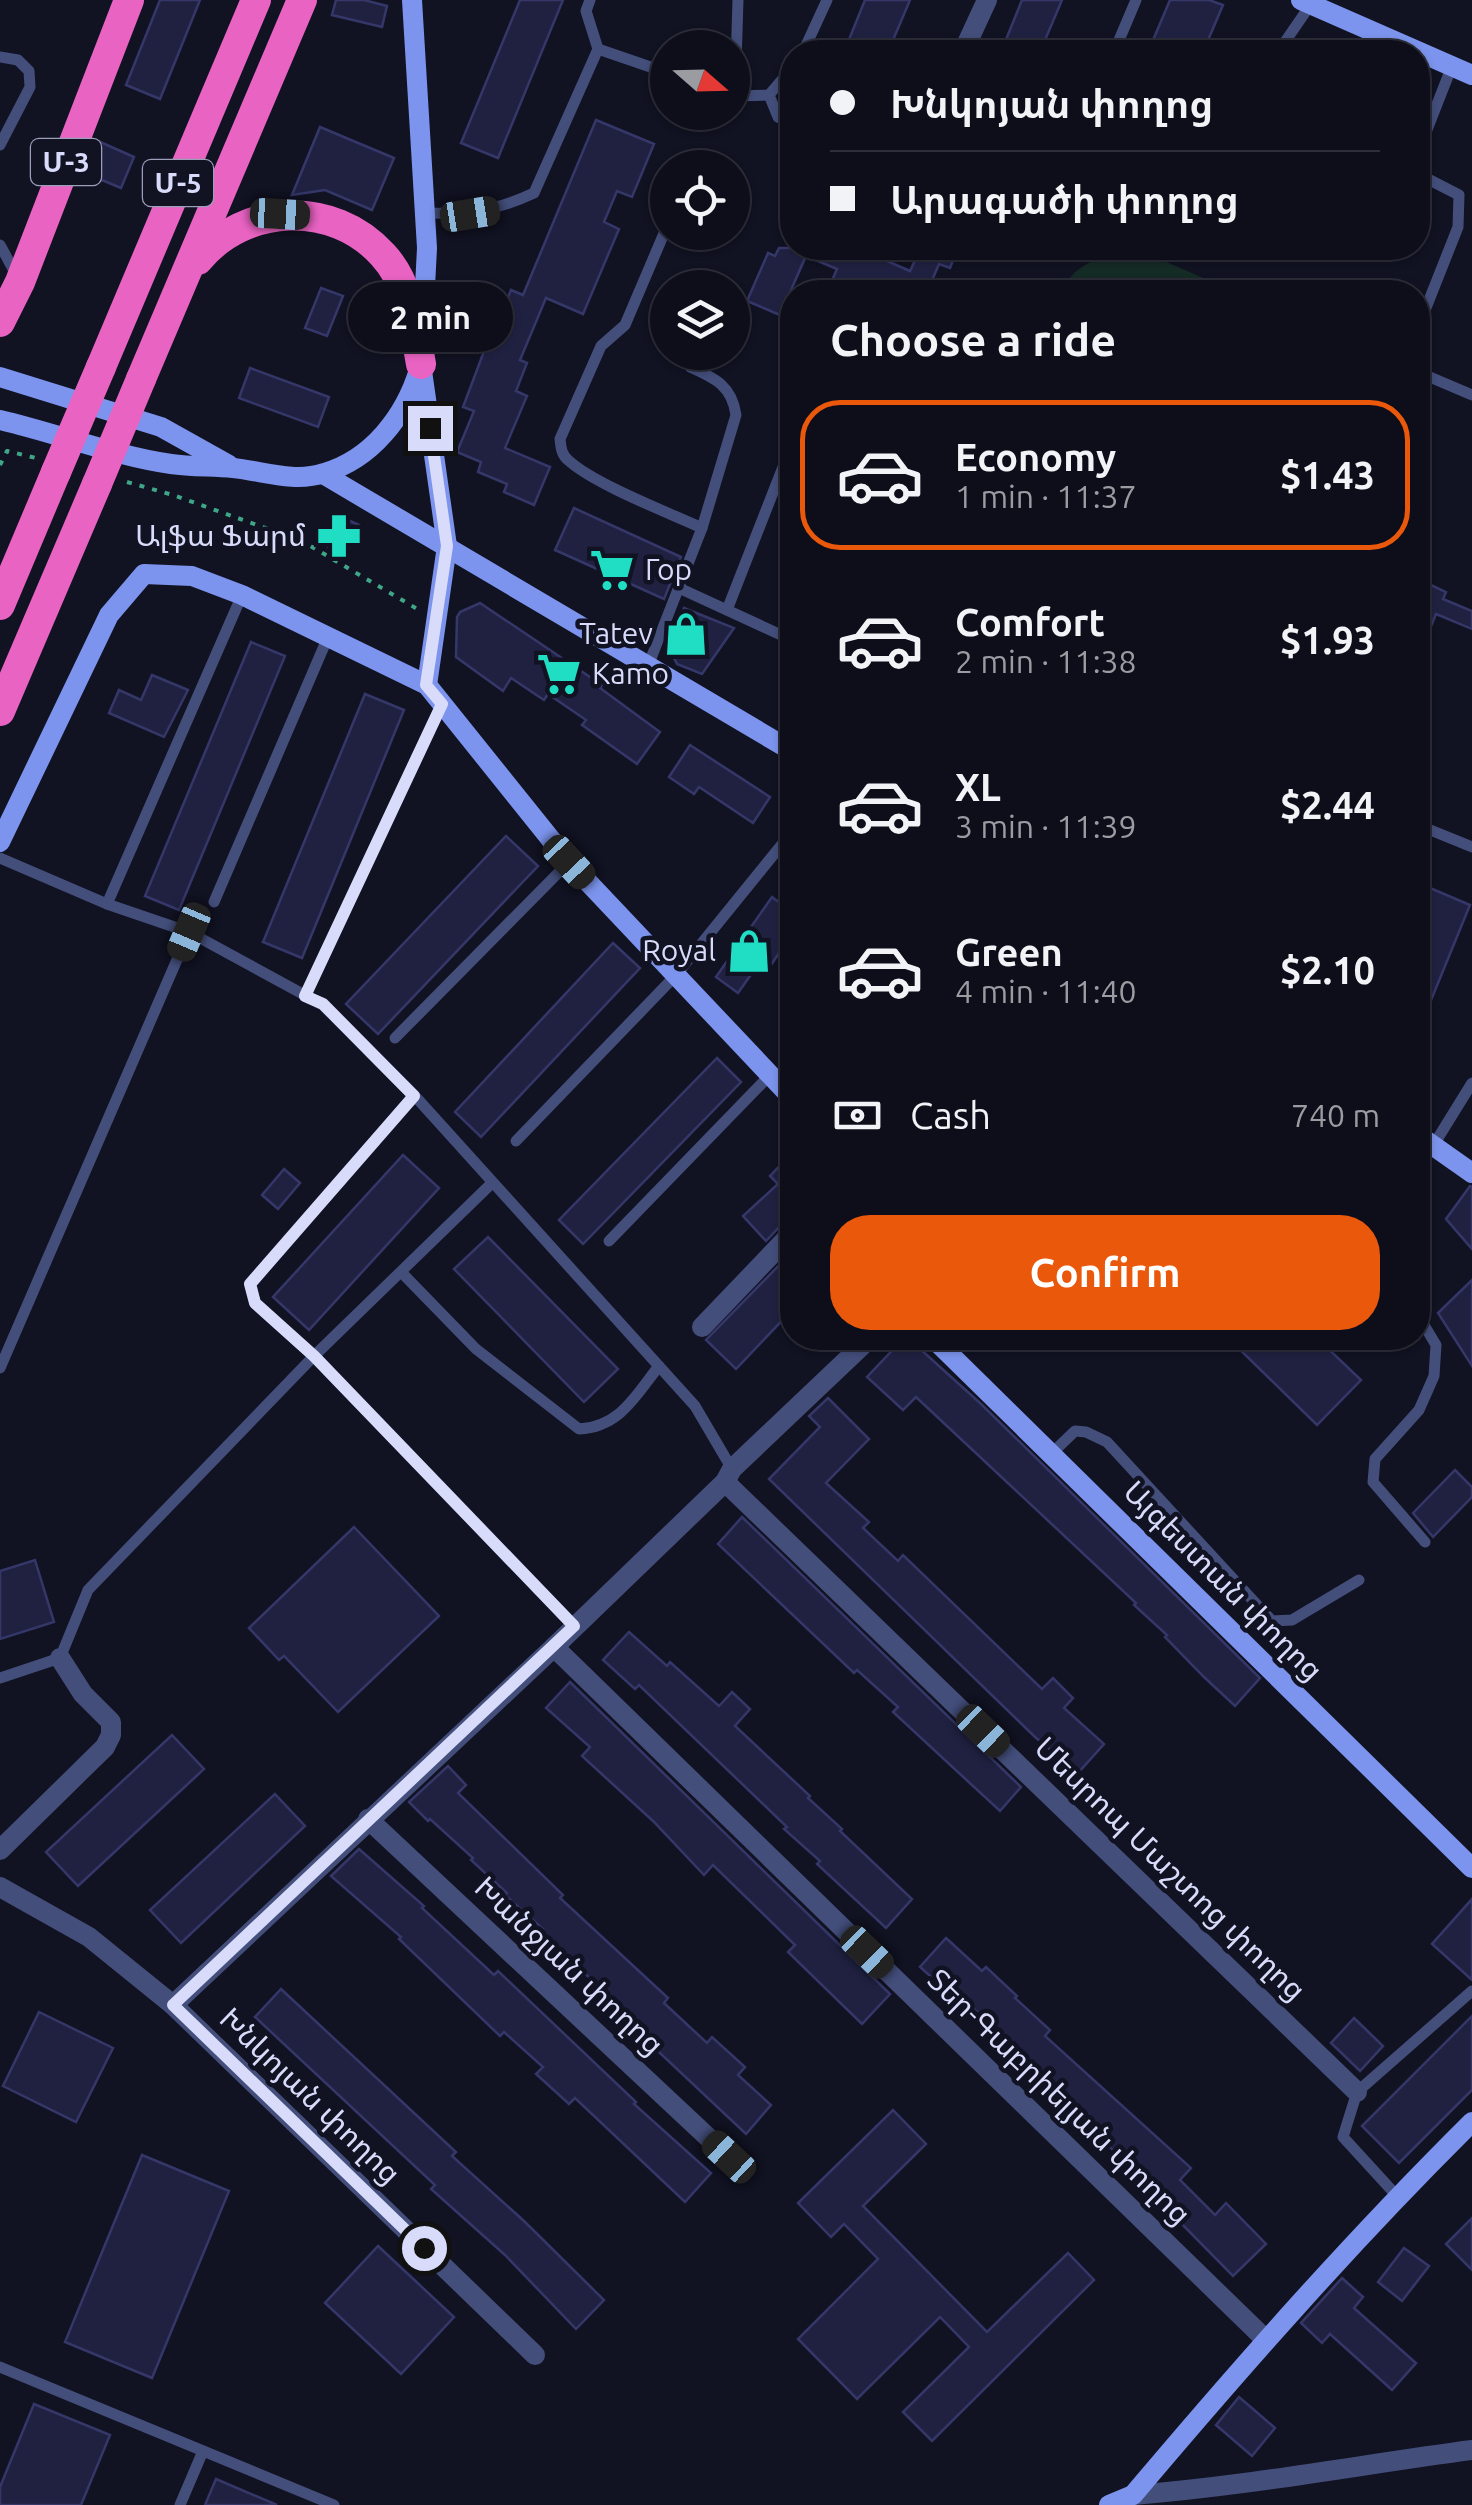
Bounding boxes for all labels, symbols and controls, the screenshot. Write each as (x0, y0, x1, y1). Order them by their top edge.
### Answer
north arrow (650, 30, 750, 130)
map controls (650, 30, 750, 370)
text: Խնկոյան փողոց (890, 83, 1213, 125)
road number: Մ-3 (31, 139, 101, 185)
button: locate (650, 150, 750, 250)
road number: Մ-5 (143, 160, 213, 206)
text: Արագածի փողոց (890, 179, 1239, 221)
car (438, 194, 502, 234)
car (249, 197, 311, 231)
button: layers (650, 270, 750, 370)
callout: 2 min (348, 283, 512, 353)
text: 2 min (390, 299, 471, 335)
text: Choose a ride (830, 314, 1116, 365)
route end (408, 406, 453, 451)
icon: car (835, 430, 925, 520)
text: Economy (955, 436, 1116, 478)
text: $1.43 (1280, 454, 1375, 496)
text: 1 min · 11:37 (955, 478, 1137, 514)
pharmacy icon: Ալֆա Ֆարմ (315, 512, 363, 560)
place label: Ալֆա Ֆարմ (135, 518, 306, 553)
supermarket icon: Гор (588, 546, 636, 594)
place label: Гор (645, 552, 692, 586)
icon: car (835, 595, 925, 685)
text: Comfort (955, 601, 1105, 643)
shop icon: Tatev (662, 610, 710, 658)
place label: Tatev (579, 616, 653, 650)
text: $1.93 (1280, 619, 1375, 661)
text: 2 min · 11:38 (955, 643, 1137, 679)
supermarket icon: Kamo (535, 650, 583, 698)
place label: Kamo (592, 656, 669, 690)
icon: car (835, 760, 925, 850)
text: XL (955, 766, 1001, 808)
text: $2.44 (1280, 784, 1375, 826)
text: 3 min · 11:39 (955, 808, 1137, 844)
car (538, 830, 600, 894)
car (163, 899, 215, 965)
icon: car (835, 925, 925, 1015)
shop icon: Royal (725, 927, 773, 975)
text: Green (955, 931, 1063, 973)
place label: Royal (642, 933, 716, 967)
text: $2.10 (1280, 949, 1375, 991)
text: 4 min · 11:40 (955, 973, 1137, 1009)
icon: cash (830, 1088, 885, 1143)
text: Cash (910, 1094, 991, 1136)
text: 740 m (1291, 1097, 1380, 1133)
button: Confirm (830, 1215, 1380, 1330)
street label: Այգեստան փողոց (1117, 1474, 1330, 1687)
car (951, 1699, 1015, 1763)
street label: Մեսրոպ Մաշտոց փողոց (1028, 1730, 1313, 2007)
street label: Խանջյան փողոց (468, 1869, 671, 2062)
car (835, 1920, 899, 1984)
street label: Տեր-Գաբրիելյան փողոց (921, 1962, 1198, 2231)
street label: Խնկոյան փողոց (213, 2000, 408, 2191)
car (697, 2126, 761, 2188)
route start (402, 2226, 447, 2271)

